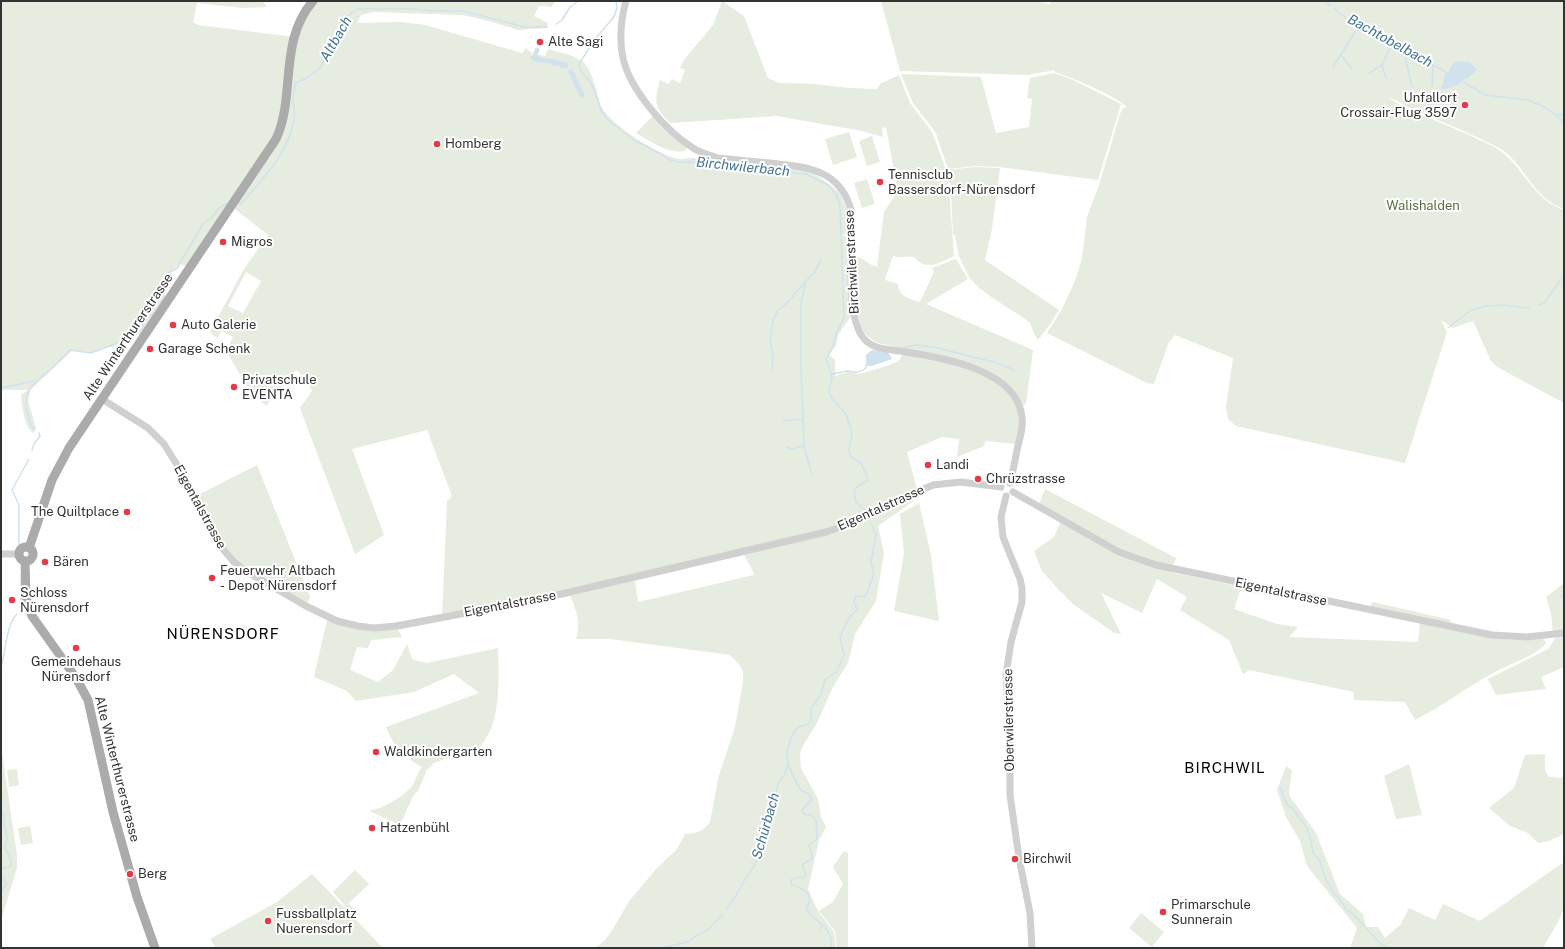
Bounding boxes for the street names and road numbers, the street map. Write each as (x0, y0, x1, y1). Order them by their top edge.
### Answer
street label: Birchwilerstrasse (841, 209, 863, 315)
street label: Alte Winterthurerstrasse (80, 271, 176, 403)
street label: Eigentalstrasse (171, 462, 229, 552)
street label: Eigentalstrasse (835, 482, 927, 534)
street label: Eigentalstrasse (1234, 575, 1328, 609)
street label: Eigentalstrasse (463, 587, 557, 621)
street label: Oberwilerstrasse (1000, 668, 1018, 772)
street label: Alte Winterthurerstrasse (91, 695, 143, 843)

